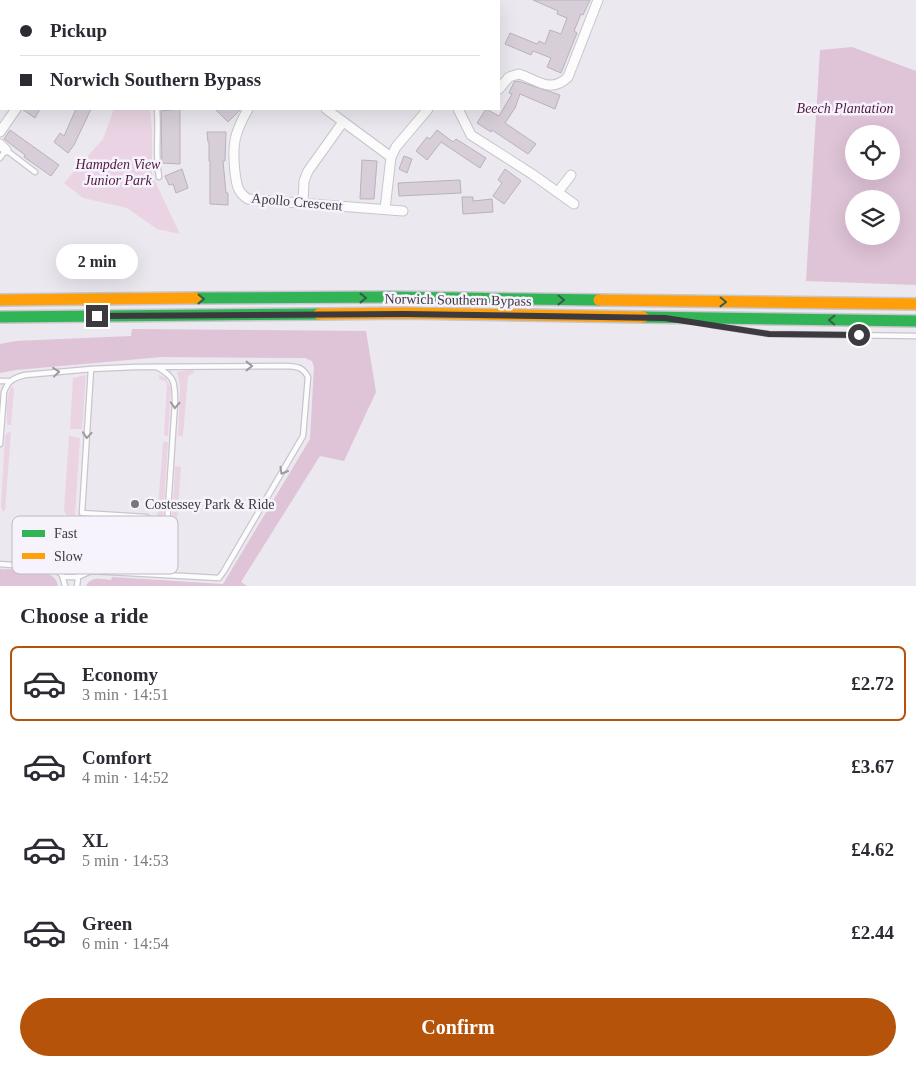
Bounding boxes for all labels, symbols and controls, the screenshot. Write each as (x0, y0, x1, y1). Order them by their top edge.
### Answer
text: Pickup (50, 20, 107, 41)
text: Norwich Southern Bypass (50, 69, 261, 90)
park label: Beech Plantation (797, 101, 893, 116)
map controls (845, 125, 900, 245)
button: locate (845, 125, 900, 180)
park label: Hampden View Junior Park (75, 157, 161, 188)
button: layers (845, 190, 900, 245)
street label: Apollo Crescent (251, 191, 343, 213)
callout: 2 min (56, 244, 138, 278)
text: 2 min (78, 253, 116, 270)
street label: Norwich Southern Bypass (384, 291, 532, 309)
one-way arrow (360, 293, 368, 303)
one-way arrow (198, 294, 205, 304)
one-way arrow (558, 295, 565, 305)
one-way arrow (720, 296, 728, 307)
route end (86, 305, 108, 327)
one-way arrow (828, 315, 836, 325)
route start (848, 324, 870, 346)
one-way arrow (246, 361, 253, 371)
one-way arrow (52, 367, 60, 378)
one-way arrow (170, 402, 180, 410)
one-way arrow (81, 431, 92, 439)
one-way arrow (279, 465, 289, 474)
place label: Costessey Park & Ride (145, 497, 275, 512)
marker: Costessey Park & Ride (129, 498, 141, 510)
legend (12, 516, 178, 574)
text: Fast (54, 526, 77, 541)
text: Slow (54, 549, 84, 564)
text: Choose a ride (20, 603, 148, 628)
icon: car (22, 661, 67, 706)
text: Economy (82, 664, 158, 685)
text: £2.72 (851, 673, 894, 694)
text: 3 min · 14:51 (82, 686, 169, 703)
icon: car (22, 744, 67, 789)
text: Comfort (82, 747, 152, 768)
text: £3.67 (851, 756, 894, 777)
text: 4 min · 14:52 (82, 769, 169, 786)
icon: car (22, 827, 67, 872)
text: XL (82, 830, 108, 851)
text: £4.62 (851, 839, 894, 860)
text: 5 min · 14:53 (82, 852, 169, 869)
icon: car (22, 910, 67, 955)
text: Green (82, 913, 132, 934)
text: £2.44 (851, 922, 894, 943)
text: 6 min · 14:54 (82, 935, 169, 952)
button: Confirm (20, 998, 896, 1056)

